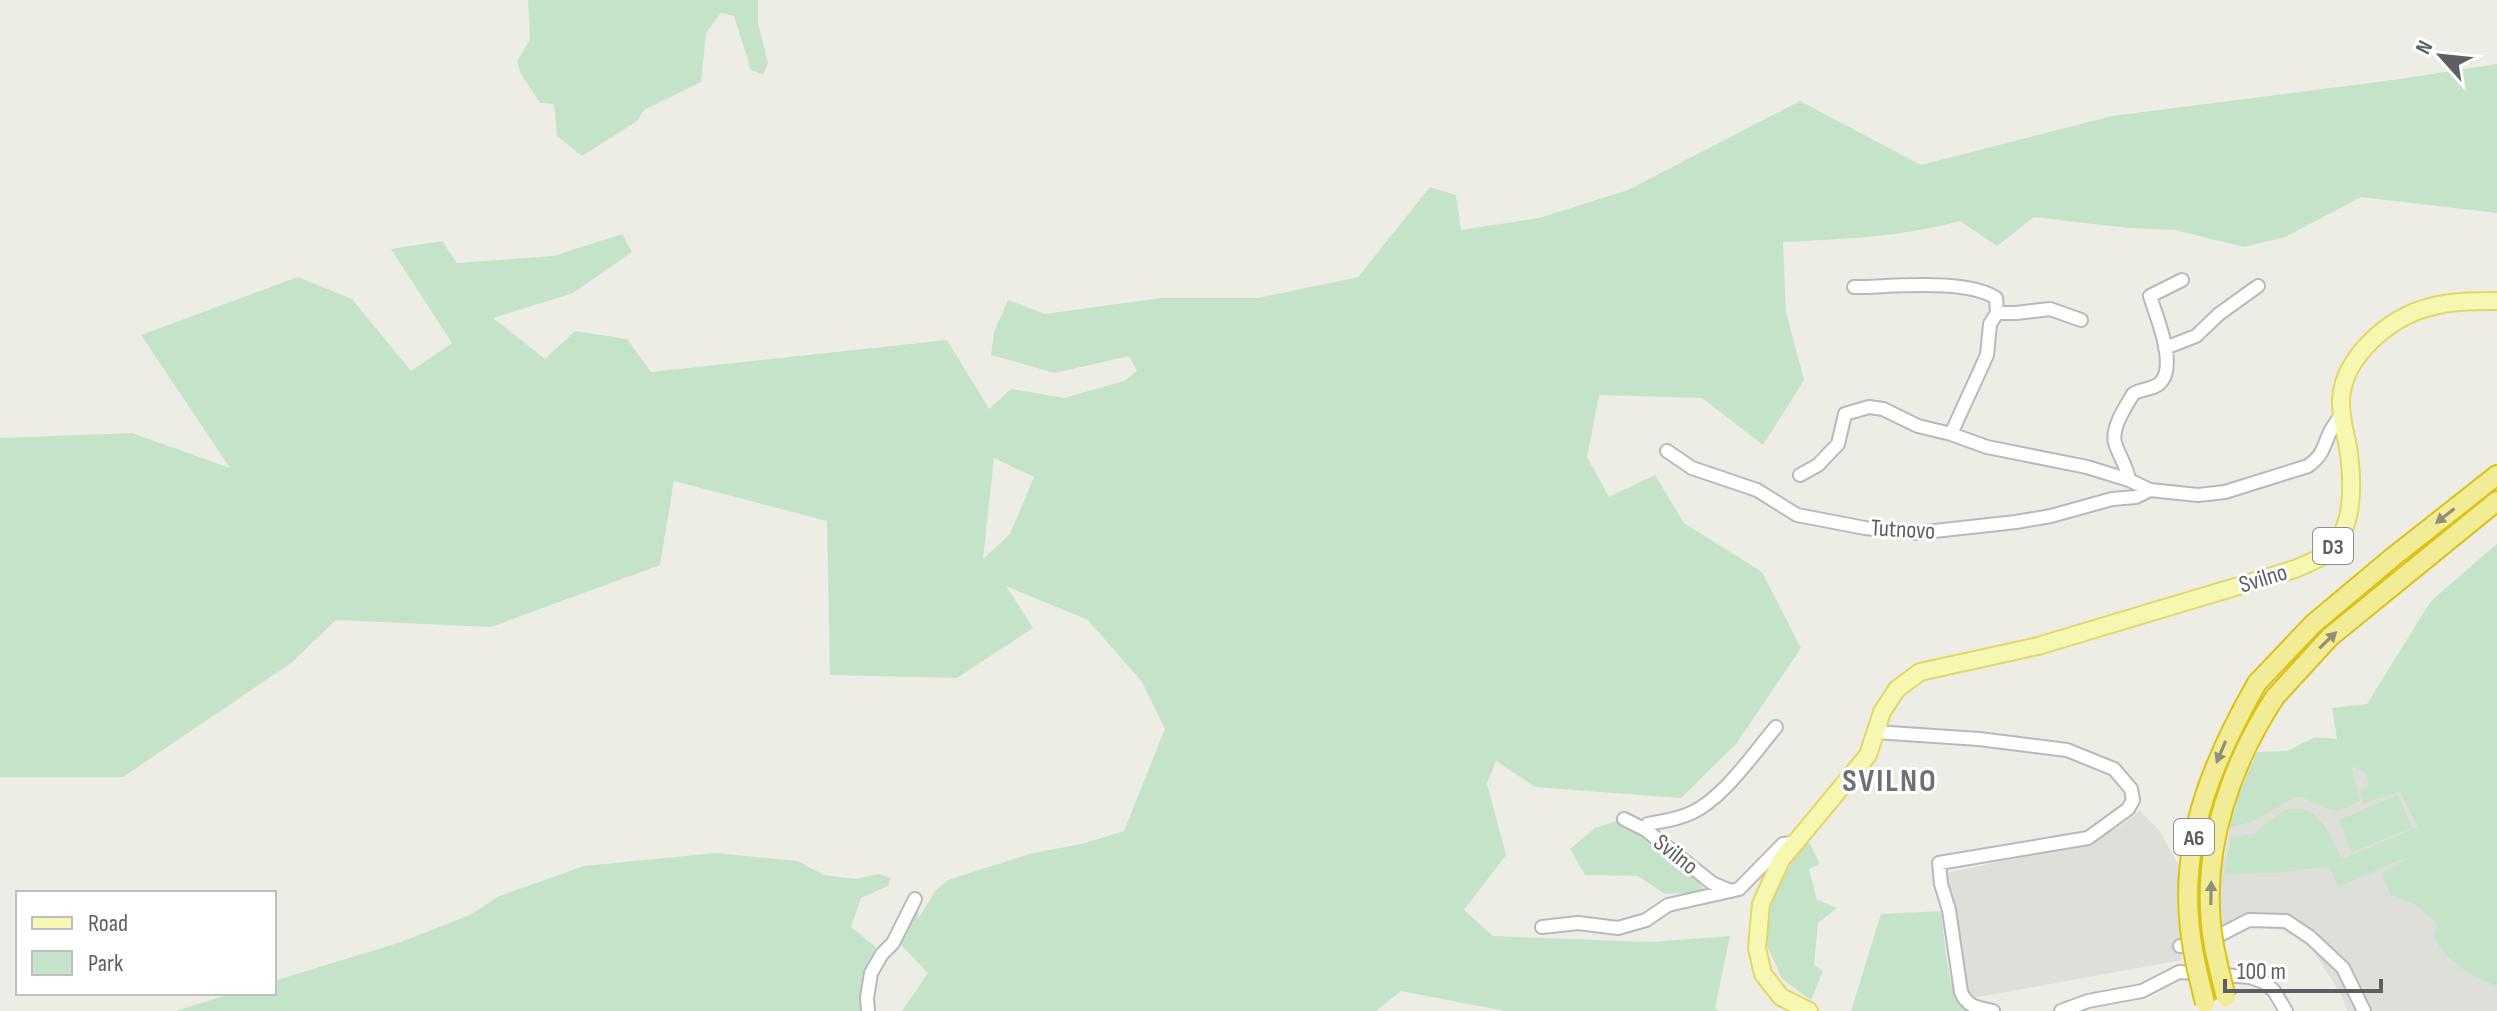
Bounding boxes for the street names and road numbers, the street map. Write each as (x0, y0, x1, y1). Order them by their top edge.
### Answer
street label: Tutnovo (1870, 513, 1936, 546)
road number: D3 (2313, 528, 2353, 564)
street label: Svilno (2236, 557, 2291, 599)
road number: A6 (2174, 819, 2214, 855)
street label: Svilno (1648, 828, 1704, 881)

